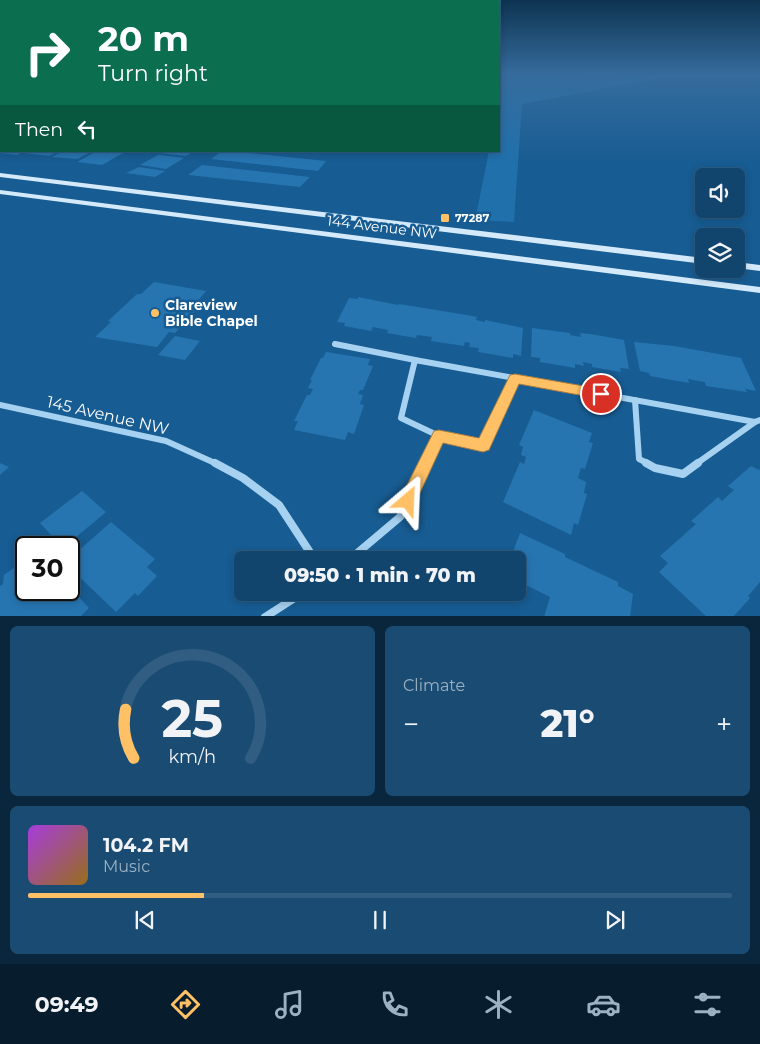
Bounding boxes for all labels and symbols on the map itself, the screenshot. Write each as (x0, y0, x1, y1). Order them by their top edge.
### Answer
street label: 144 Avenue NW (326, 211, 438, 243)
place label: 77287 (455, 211, 489, 225)
marker: 77287 (439, 212, 451, 224)
place label: Clareview Bible Chapel (165, 296, 258, 330)
marker: Clareview Bible Chapel (149, 307, 161, 319)
pin (580, 373, 622, 415)
street label: 145 Avenue NW (45, 392, 171, 439)
position arrow (381, 474, 433, 526)
speed limit sign: 30 (15, 536, 80, 601)

